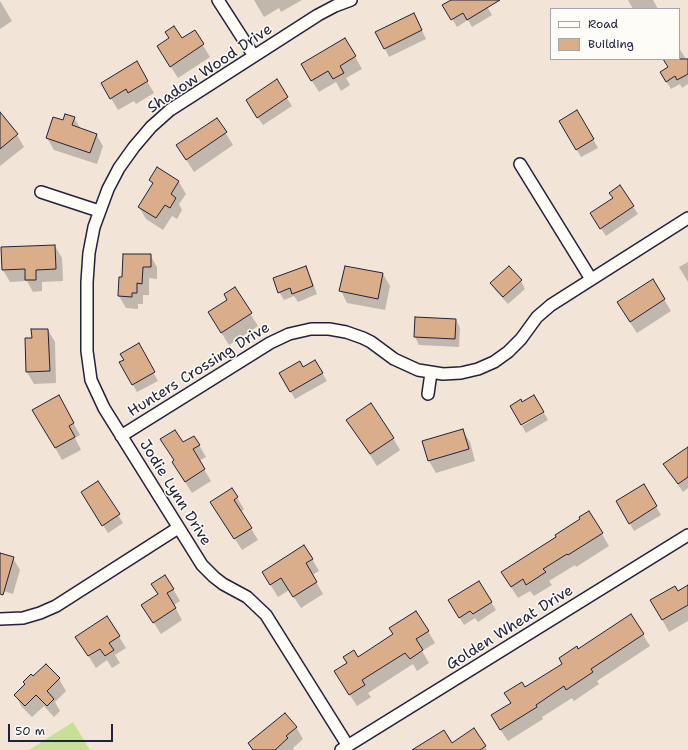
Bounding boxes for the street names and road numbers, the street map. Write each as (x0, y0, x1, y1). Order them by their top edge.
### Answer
street label: Shadow Wood Drive (144, 21, 276, 117)
street label: Hunters Crossing Drive (125, 319, 273, 421)
street label: Jodie Lynn Drive (135, 437, 215, 549)
street label: Golden Wheat Drive (443, 582, 577, 674)

